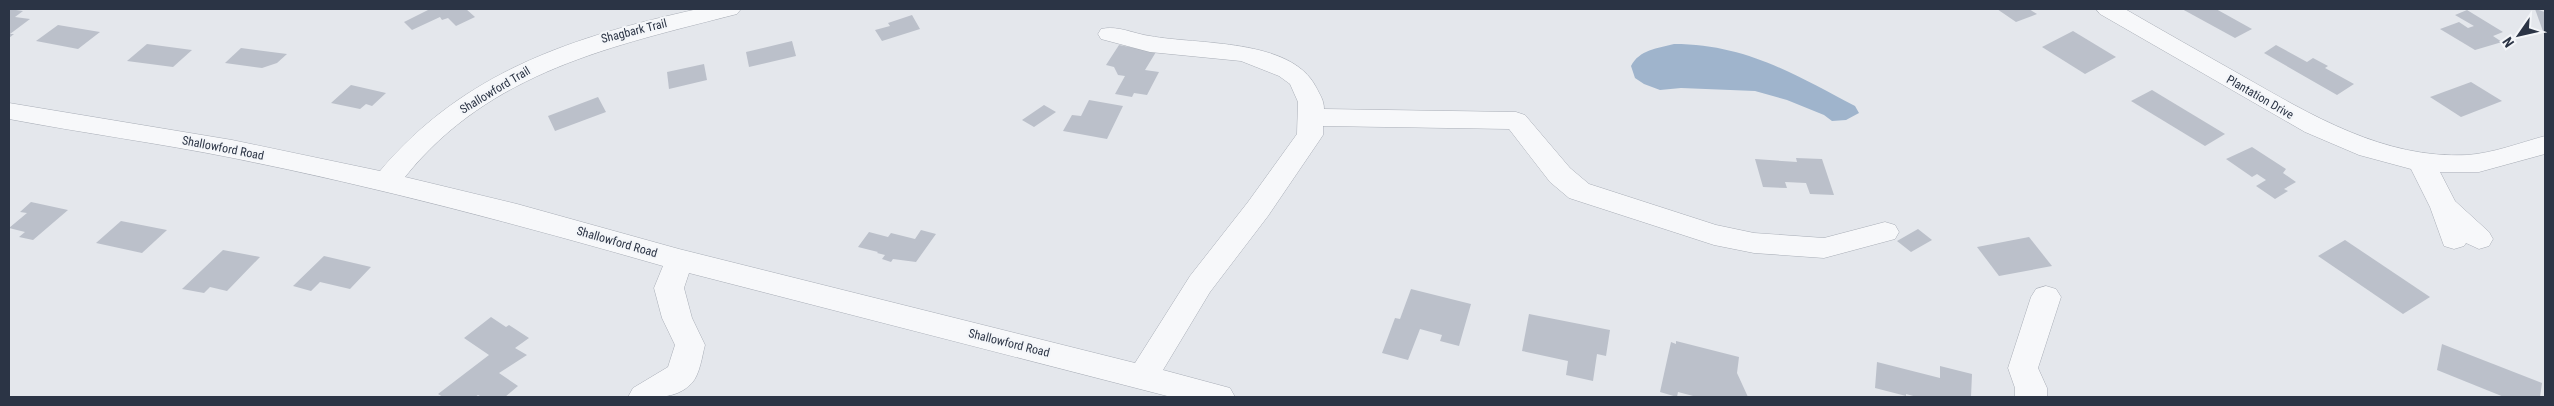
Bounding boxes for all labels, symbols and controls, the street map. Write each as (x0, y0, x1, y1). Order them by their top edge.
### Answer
north arrow (2494, 10, 2544, 60)
street label: Shagbark Trail (600, 16, 668, 46)
text: N (2499, 34, 2517, 50)
street label: Shallowford Trail (457, 64, 533, 116)
street label: Plantation Drive (2224, 72, 2296, 122)
street label: Shallowford Road (181, 133, 265, 163)
street label: Shallowford Road (575, 224, 659, 260)
street label: Shallowford Road (967, 326, 1051, 360)

